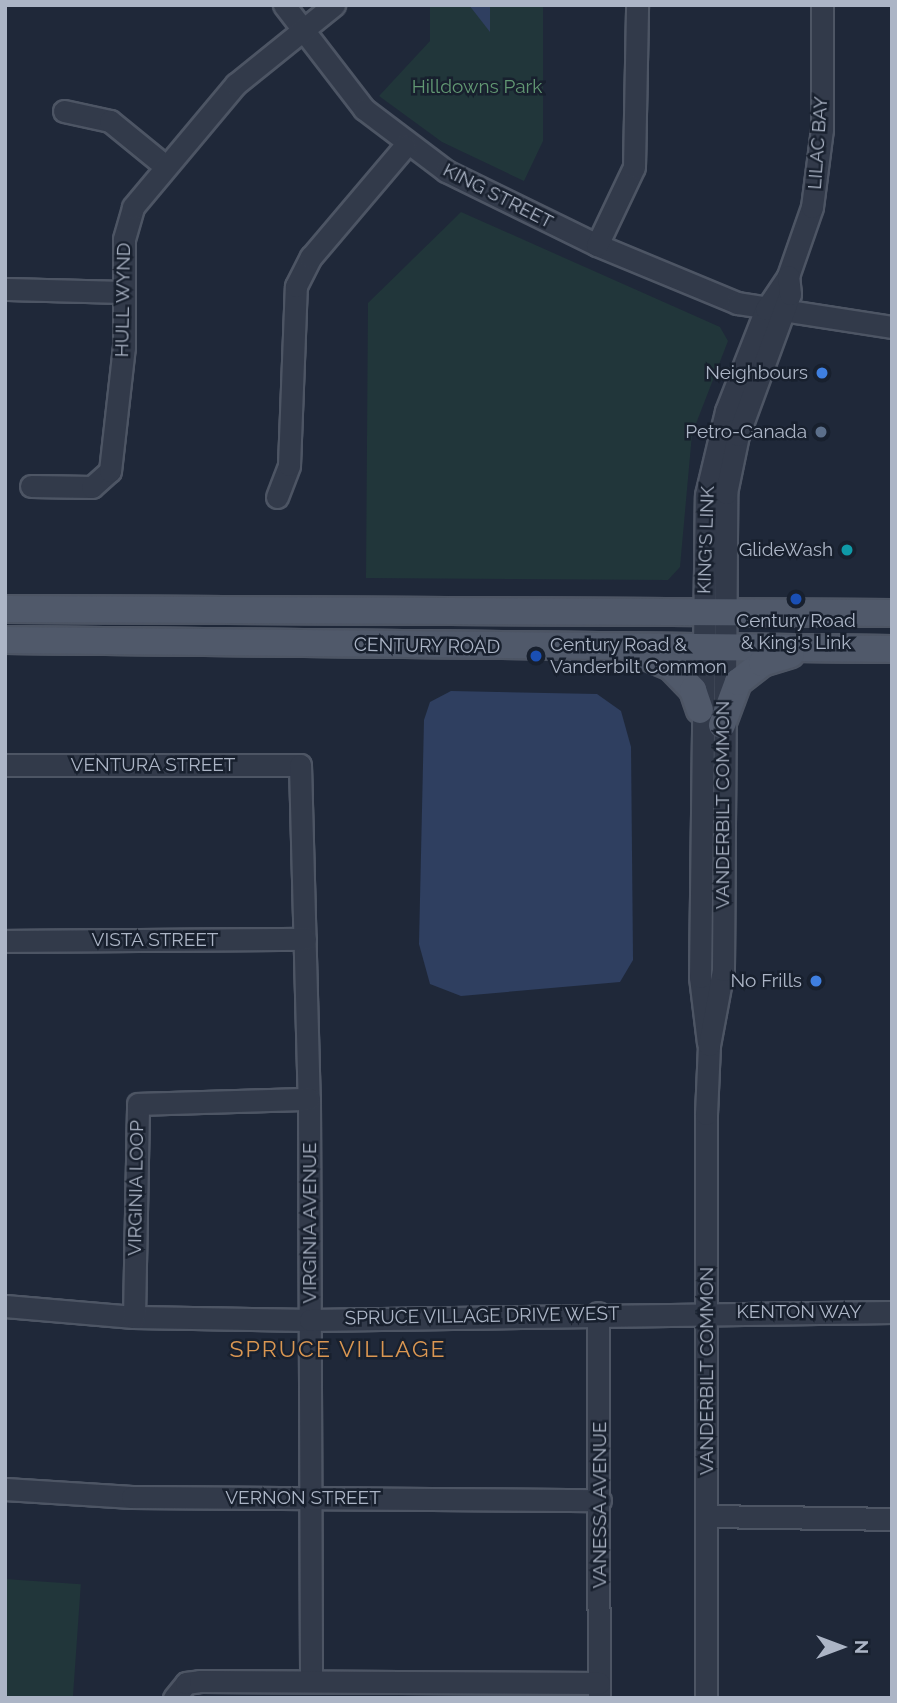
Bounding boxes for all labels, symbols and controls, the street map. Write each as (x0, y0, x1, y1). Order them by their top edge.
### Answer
park label: Hilldowns Park (412, 76, 542, 98)
street label: LILAC BAY (803, 96, 833, 190)
street label: KING STREET (439, 159, 557, 233)
street label: HULL WYND (111, 242, 135, 358)
place label: Neighbours (705, 362, 808, 384)
marker: Neighbours (814, 365, 830, 381)
place label: Petro-Canada (685, 421, 807, 443)
marker: Petro-Canada (813, 424, 829, 440)
street label: KING'S LINK (693, 486, 719, 594)
place label: GlideWash (739, 539, 833, 561)
marker: GlideWash (839, 542, 855, 558)
marker: Century Road & King's Link (788, 591, 804, 607)
place label: Century Road & King's Link (736, 610, 856, 654)
street label: CENTURY ROAD (353, 633, 501, 659)
place label: Century Road & Vanderbilt Common (550, 634, 727, 678)
marker: Century Road & Vanderbilt Common (528, 648, 544, 664)
street label: VANDERBILT COMMON (712, 700, 734, 910)
street label: VENTURA STREET (70, 754, 236, 776)
street label: VISTA STREET (91, 929, 219, 951)
place label: No Frills (731, 970, 802, 992)
marker: No Frills (808, 973, 824, 989)
street label: VIRGINIA LOOP (123, 1120, 149, 1256)
street label: VIRGINIA AVENUE (299, 1142, 321, 1304)
street label: VANDERBILT COMMON (696, 1266, 718, 1476)
street label: KENTON WAY (736, 1301, 862, 1323)
street label: SPRUCE VILLAGE DRIVE WEST (344, 1302, 620, 1330)
district label: SPRUCE VILLAGE (231, 1335, 445, 1363)
street label: VANESSA AVENUE (589, 1421, 611, 1589)
street label: VERNON STREET (225, 1487, 381, 1509)
north arrow (806, 1612, 876, 1682)
text: N (851, 1640, 873, 1654)

